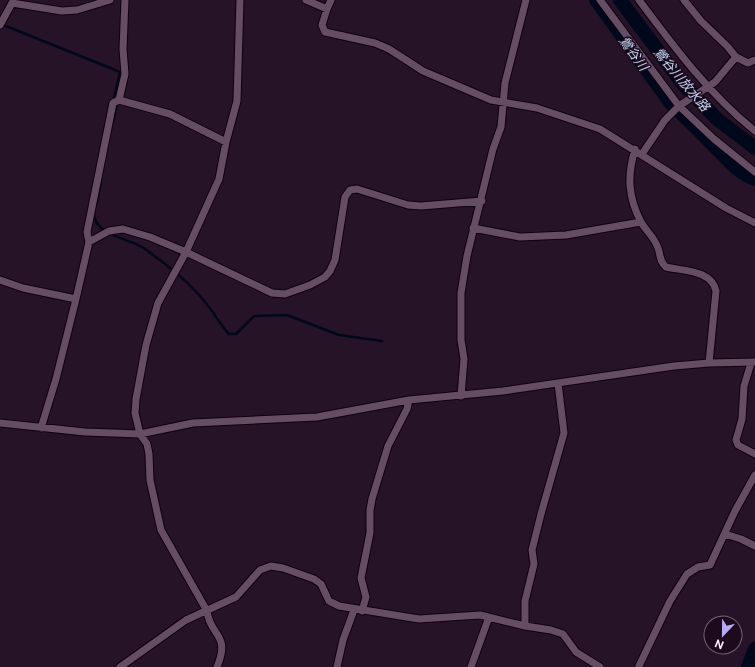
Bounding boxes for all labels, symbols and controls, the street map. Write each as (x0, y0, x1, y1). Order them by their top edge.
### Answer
water label: 鶯谷川 (616, 33, 652, 75)
water label: 鶯谷川放水路 (651, 45, 713, 115)
north arrow (703, 615, 743, 655)
text: N (713, 637, 725, 651)

